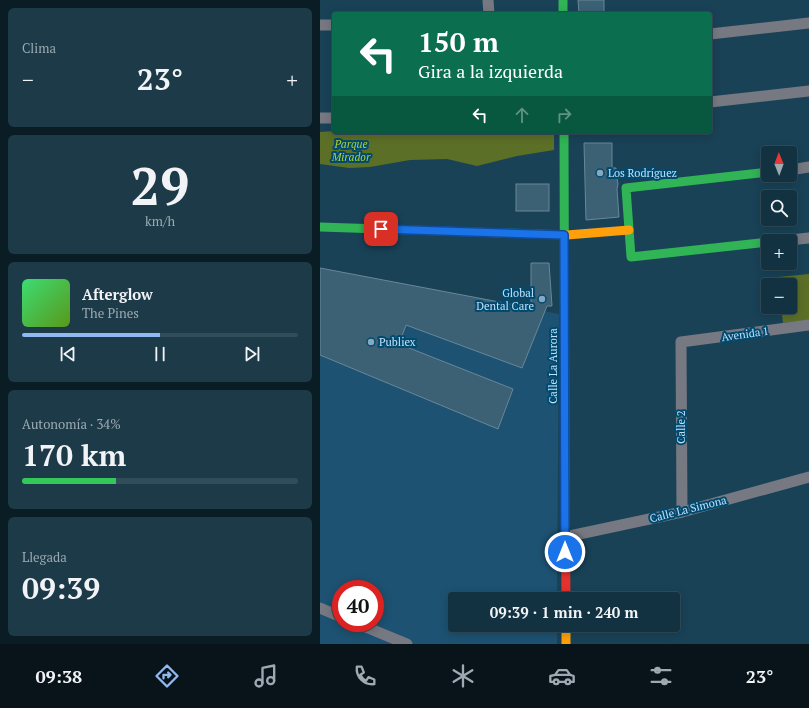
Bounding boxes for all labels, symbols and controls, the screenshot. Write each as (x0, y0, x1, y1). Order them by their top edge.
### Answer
text: 150 m (418, 23, 499, 60)
icon: left (352, 28, 404, 80)
text: Clima (22, 39, 56, 57)
text: 23° (137, 59, 183, 99)
text: Gira a la izquierda (418, 59, 563, 83)
text: − (22, 65, 34, 94)
text: + (286, 65, 298, 94)
icon: left (469, 104, 491, 126)
icon: ahead (511, 104, 533, 126)
icon: right (553, 104, 575, 126)
park label: Parque Mirador (331, 137, 371, 164)
north arrow (761, 146, 797, 182)
map controls (761, 146, 797, 314)
text: 29 (131, 151, 189, 220)
place label: Los Rodríguez (608, 166, 677, 180)
marker: Los Rodríguez (595, 168, 605, 178)
button: search (761, 190, 797, 226)
text: km/h (145, 212, 175, 230)
pin (364, 212, 398, 246)
icon: arrive (370, 218, 392, 240)
button: + (761, 234, 797, 270)
button: − (761, 278, 797, 314)
text: Afterglow (82, 284, 153, 304)
place label: Global Dental Care (476, 286, 534, 313)
marker: Global Dental Care (537, 294, 547, 304)
text: The Pines (82, 304, 139, 322)
street label: Avenida 1 (720, 324, 770, 344)
street label: Calle La Aurora (546, 328, 560, 404)
place label: Publiex (379, 335, 416, 349)
marker: Publiex (366, 337, 376, 347)
icon: previous (57, 343, 79, 365)
icon: pause (149, 343, 171, 365)
icon: next (241, 343, 263, 365)
street label: Calle 2 (674, 410, 688, 444)
text: Autonomía · 34% (22, 415, 121, 433)
text: 170 km (22, 435, 126, 475)
street label: Calle La Simona (648, 493, 728, 525)
position arrow (544, 531, 586, 573)
text: Llegada (22, 548, 67, 566)
text: 09:39 (22, 568, 100, 608)
speed limit sign: 40 (332, 580, 384, 632)
text: 09:39 · 1 min · 240 m (490, 602, 638, 622)
icon: directions (153, 662, 181, 690)
icon: music (252, 662, 280, 690)
icon: phone (351, 662, 379, 690)
icon: climate (449, 662, 477, 690)
icon: car (548, 662, 576, 690)
icon: filters (647, 662, 675, 690)
text: 09:38 (35, 664, 82, 688)
text: 23° (746, 664, 774, 688)

